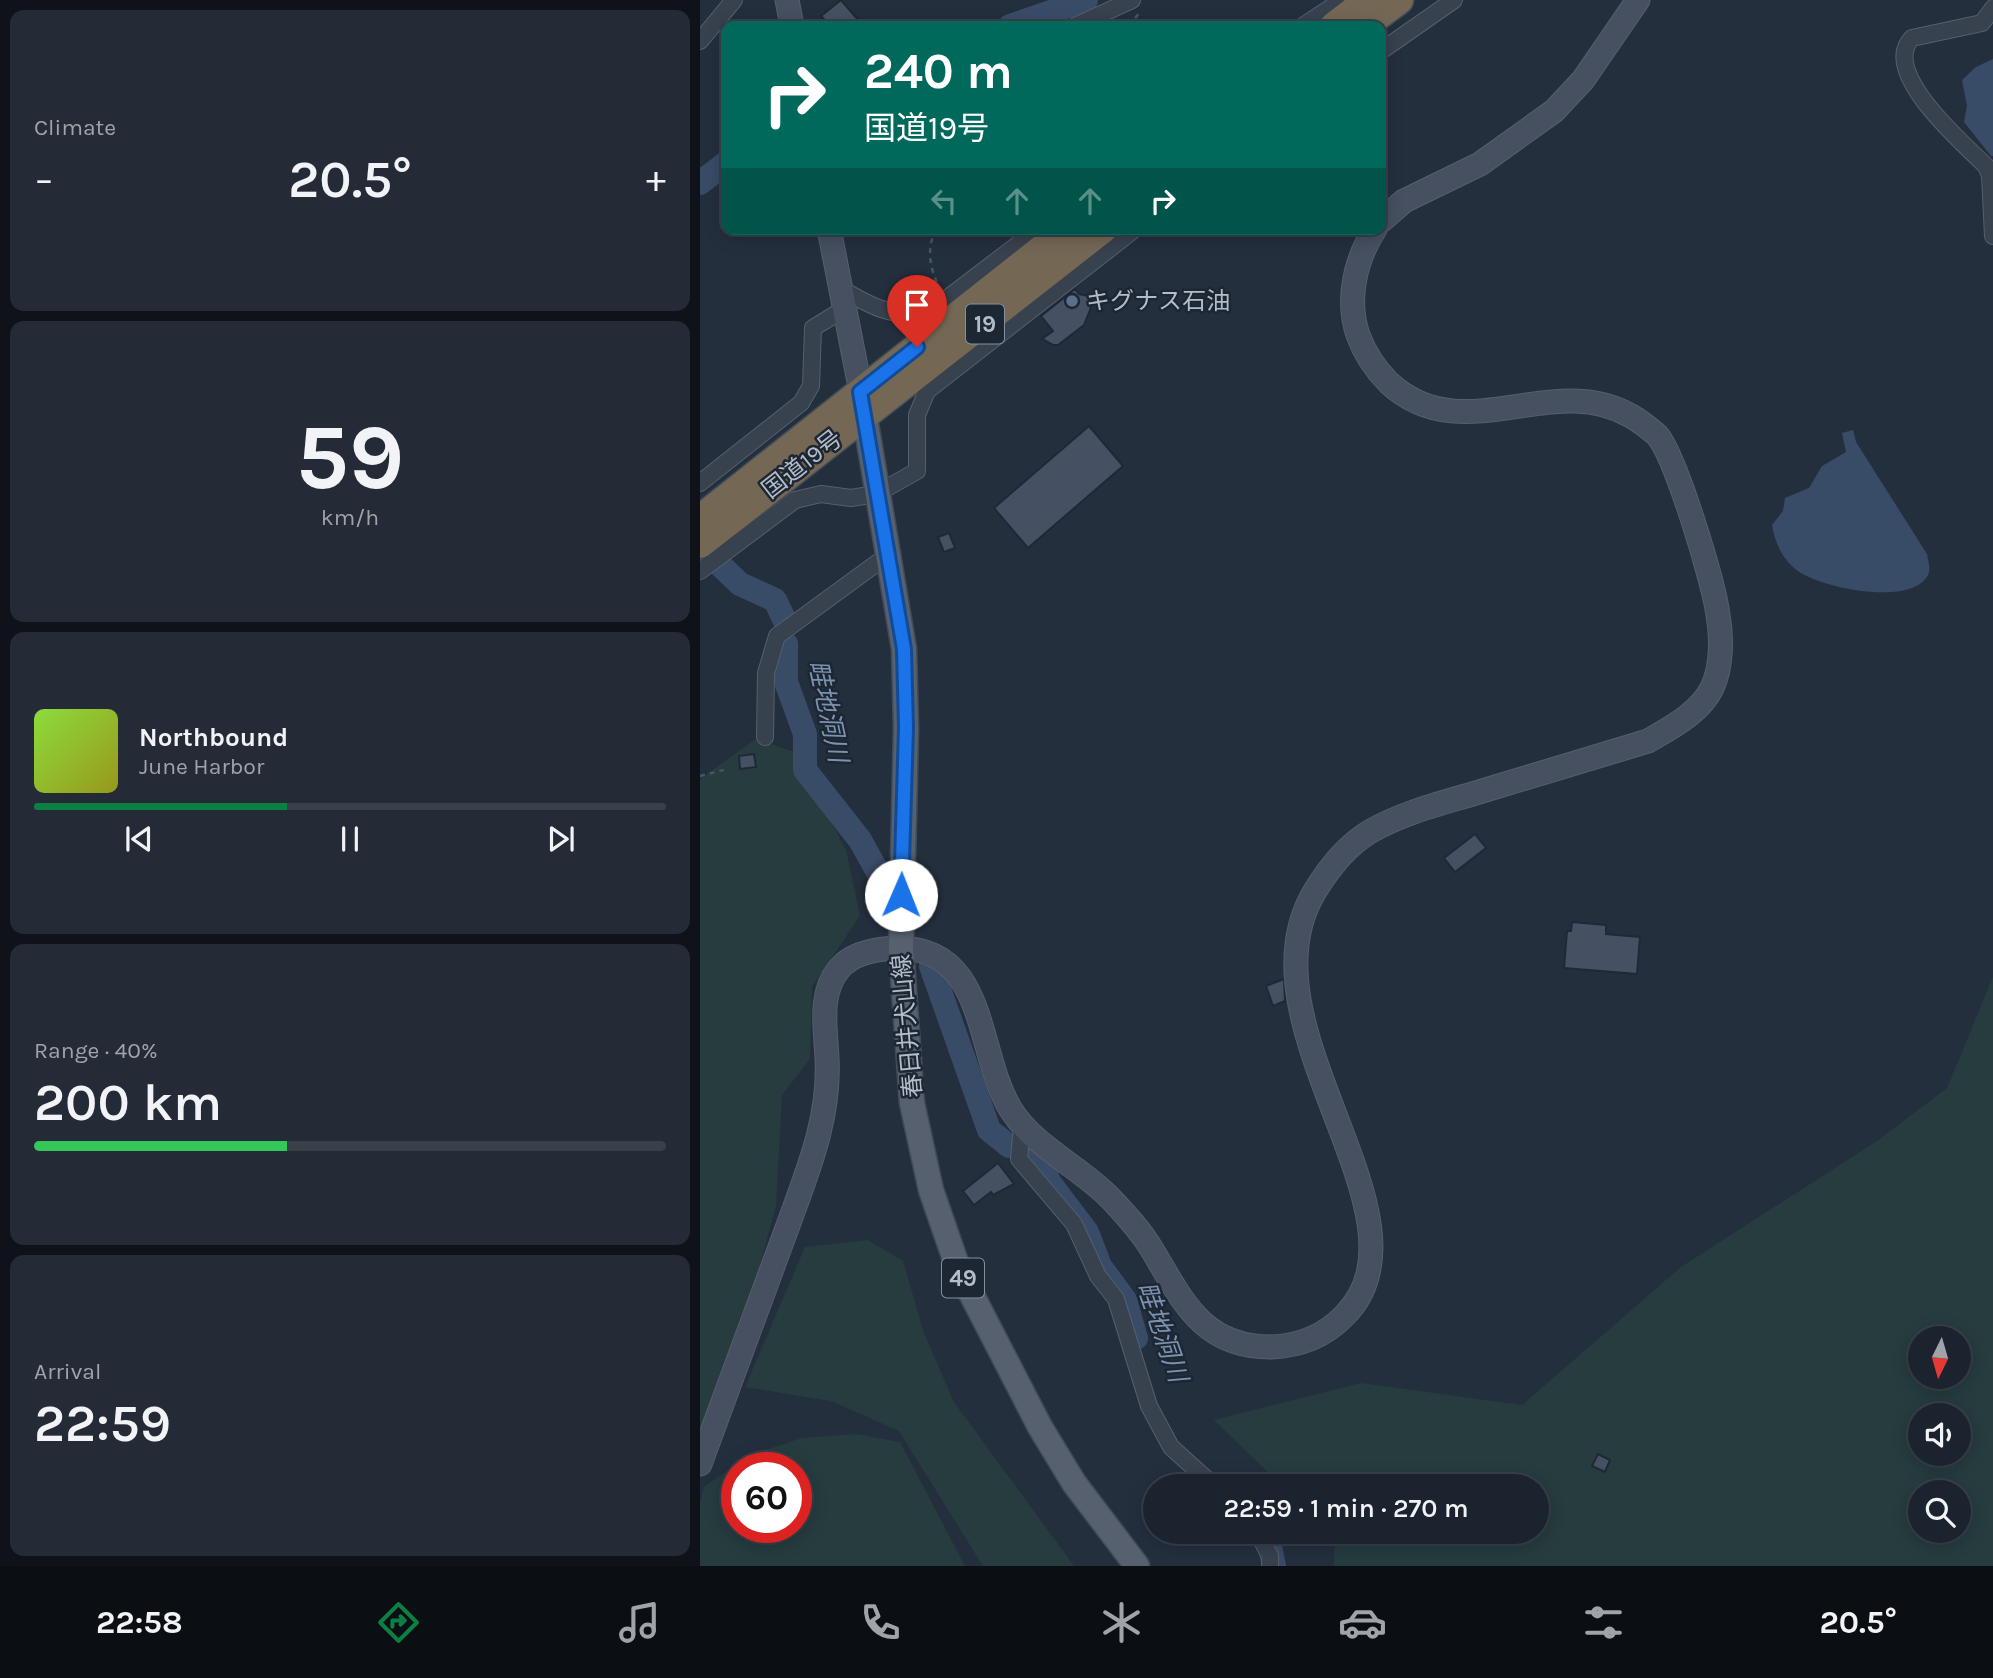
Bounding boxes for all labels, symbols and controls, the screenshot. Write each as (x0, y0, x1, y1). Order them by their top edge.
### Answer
text: 240 m (864, 43, 1013, 100)
icon: right (749, 49, 840, 140)
text: 国道19号 (864, 110, 989, 147)
text: Climate (34, 114, 116, 141)
text: 20.5° (288, 149, 412, 210)
text: − (34, 157, 54, 202)
text: + (646, 157, 666, 202)
icon: left (925, 182, 963, 220)
icon: ahead (998, 182, 1036, 220)
icon: ahead (1071, 182, 1109, 220)
icon: right (1144, 182, 1182, 220)
pin (887, 275, 947, 347)
icon: arrive (898, 286, 936, 324)
place label: キグナス石油 (1086, 287, 1230, 315)
marker: キグナス石油 (1064, 293, 1080, 309)
road number: 19 (966, 304, 1004, 344)
text: 59 (296, 405, 404, 511)
street label: 国道19号 (756, 424, 848, 504)
text: km/h (321, 504, 379, 531)
water label: 畦地洞川 (802, 657, 855, 768)
text: Northbound (139, 722, 288, 753)
text: June Harbor (139, 753, 264, 780)
icon: previous (120, 820, 158, 858)
icon: pause (331, 820, 369, 858)
icon: next (542, 820, 580, 858)
position arrow (864, 858, 938, 932)
street label: 春日井犬山線 (887, 953, 927, 1099)
text: Range · 40% (34, 1037, 158, 1064)
text: 200 km (34, 1072, 222, 1133)
road number: 49 (942, 1259, 984, 1298)
water label: 畦地洞川 (1130, 1278, 1195, 1389)
north arrow (1908, 1326, 1970, 1390)
map controls (1908, 1326, 1971, 1543)
text: Arrival (34, 1358, 101, 1385)
text: 22:59 (34, 1393, 171, 1454)
button: sound (1908, 1403, 1971, 1466)
speed limit sign: 60 (721, 1452, 812, 1543)
button: search (1908, 1480, 1971, 1543)
text: 22:59 · 1 min · 270 m (1223, 1493, 1469, 1524)
icon: directions (374, 1598, 423, 1647)
icon: music (615, 1598, 664, 1647)
icon: phone (856, 1598, 905, 1647)
icon: climate (1097, 1598, 1146, 1647)
icon: car (1338, 1598, 1387, 1647)
icon: filters (1579, 1598, 1628, 1647)
text: 22:58 (96, 1604, 183, 1641)
text: 20.5° (1819, 1604, 1897, 1641)

